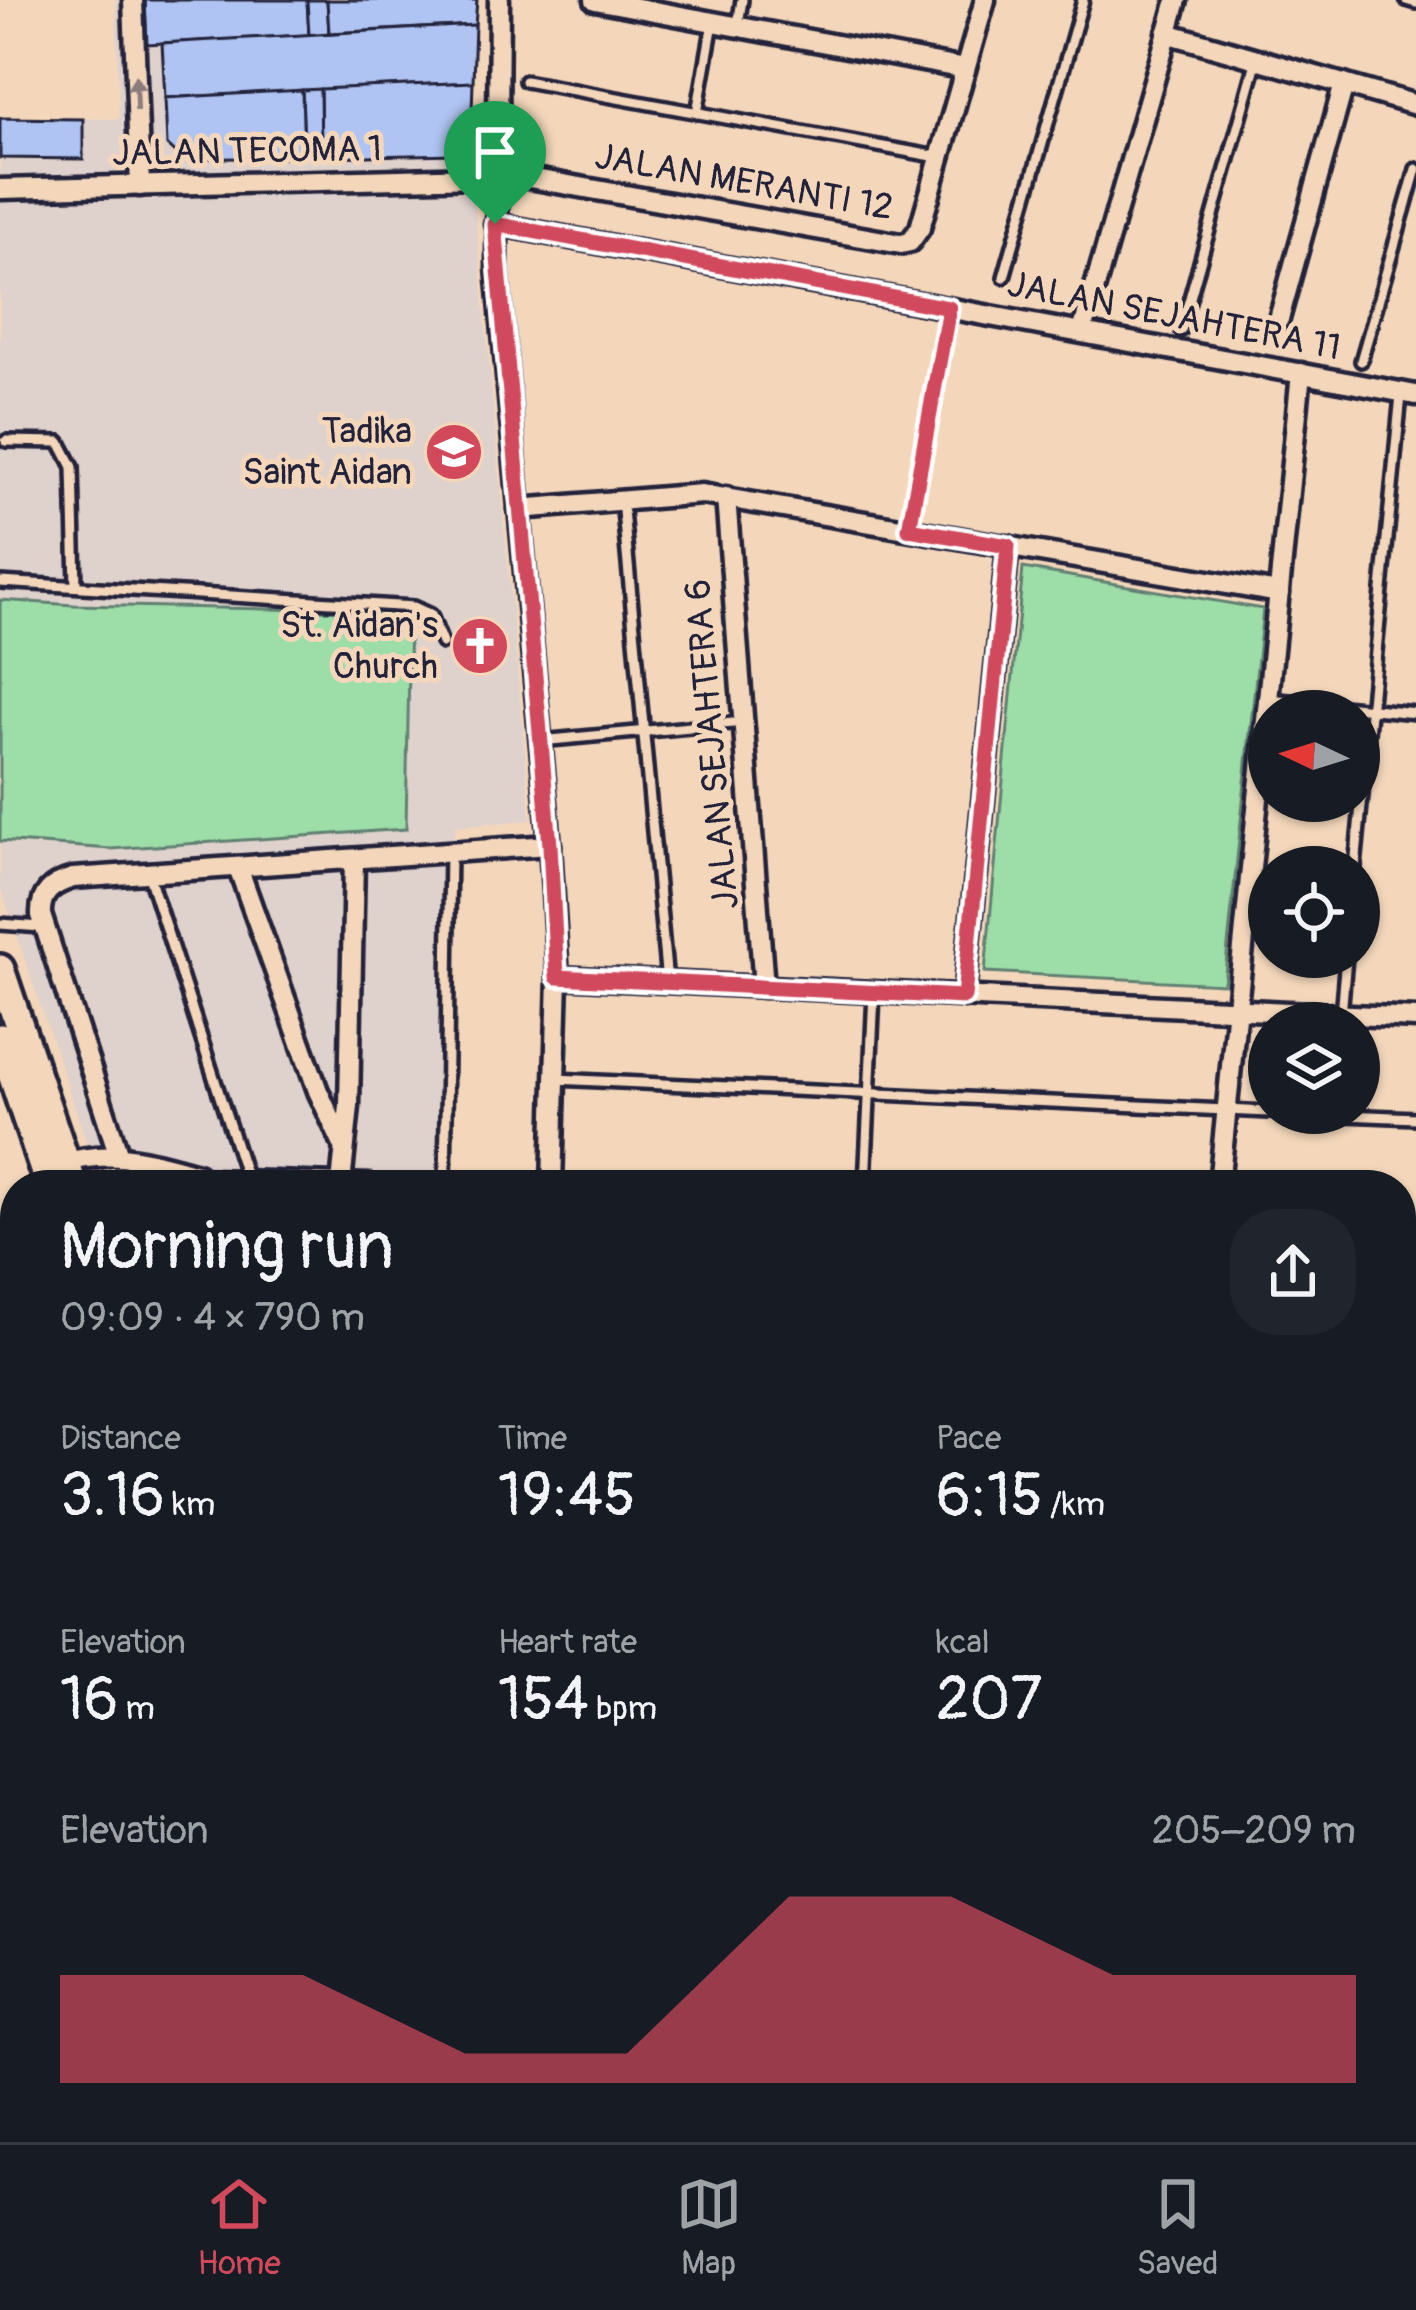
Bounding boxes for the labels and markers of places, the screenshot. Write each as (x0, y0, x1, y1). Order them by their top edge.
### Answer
pin (444, 101, 546, 224)
place label: Tadika Saint Aidan (242, 409, 412, 495)
school or university icon: Tadika Saint Aidan (423, 421, 485, 483)
place label: St. Aidan's Church (280, 603, 438, 689)
church icon: St. Aidan's Church (449, 615, 511, 677)

